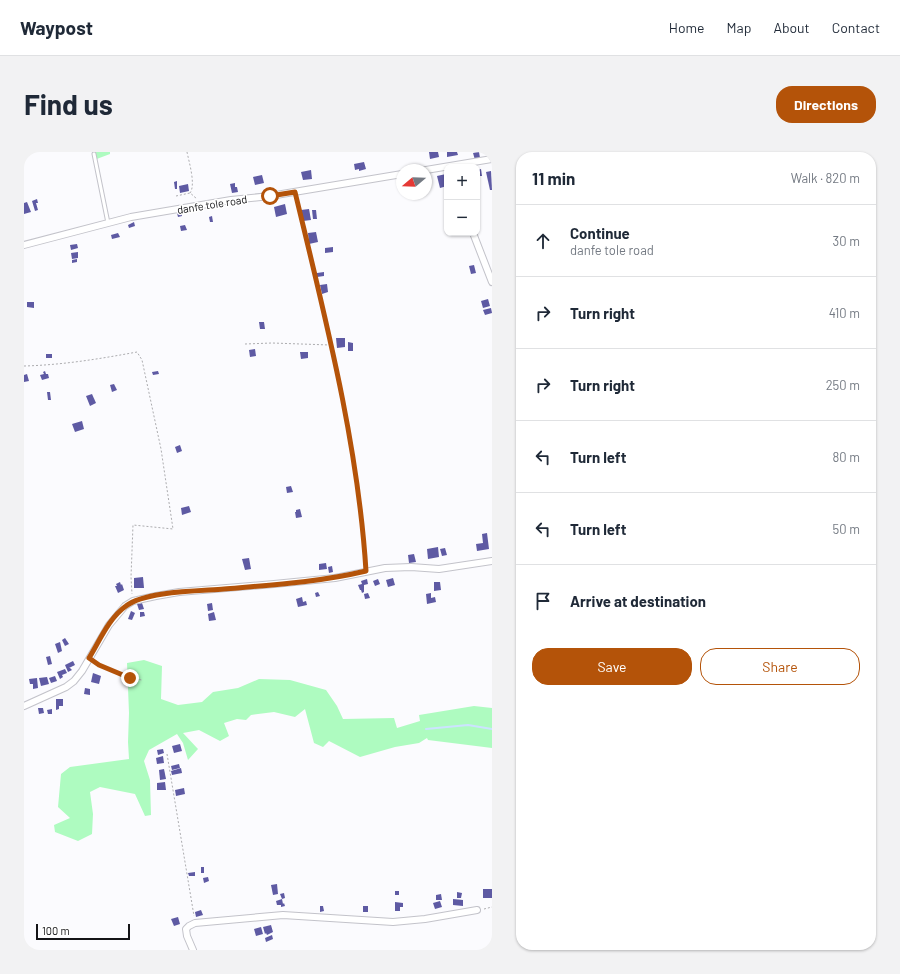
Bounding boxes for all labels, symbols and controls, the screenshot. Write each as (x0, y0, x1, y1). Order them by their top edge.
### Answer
text: Waypost (20, 16, 93, 39)
text: Home (669, 19, 705, 36)
text: Map (727, 19, 751, 36)
text: About (773, 19, 810, 36)
text: Contact (832, 19, 880, 36)
button: Directions (776, 86, 876, 123)
text: Find us (24, 87, 113, 121)
north arrow (396, 164, 432, 200)
map controls (444, 164, 480, 236)
button: + (444, 164, 480, 200)
text: 11 min (532, 168, 575, 188)
text: Walk · 820 m (791, 170, 860, 186)
route start (261, 187, 279, 205)
street label: danfe tole road (176, 192, 248, 216)
button: − (444, 200, 480, 236)
text: Continue (570, 224, 630, 242)
icon: ahead (532, 230, 554, 252)
text: 30 m (833, 233, 860, 249)
text: danfe tole road (570, 242, 654, 258)
icon: right (532, 302, 554, 324)
text: Turn right (570, 304, 635, 322)
text: 410 m (829, 305, 860, 321)
icon: right (532, 374, 554, 396)
text: Turn right (570, 376, 635, 394)
text: 250 m (826, 377, 860, 393)
icon: left (532, 446, 554, 468)
text: Turn left (570, 448, 626, 466)
text: 80 m (833, 449, 860, 465)
icon: left (532, 518, 554, 540)
text: Turn left (570, 520, 626, 538)
text: 50 m (833, 521, 860, 537)
icon: arrive (532, 590, 554, 612)
text: Arrive at destination (570, 592, 706, 610)
button: Save (532, 648, 692, 685)
button: Share (700, 648, 860, 685)
route end (121, 669, 139, 687)
scale bar (36, 922, 130, 941)
text: 100 m (42, 924, 70, 937)

